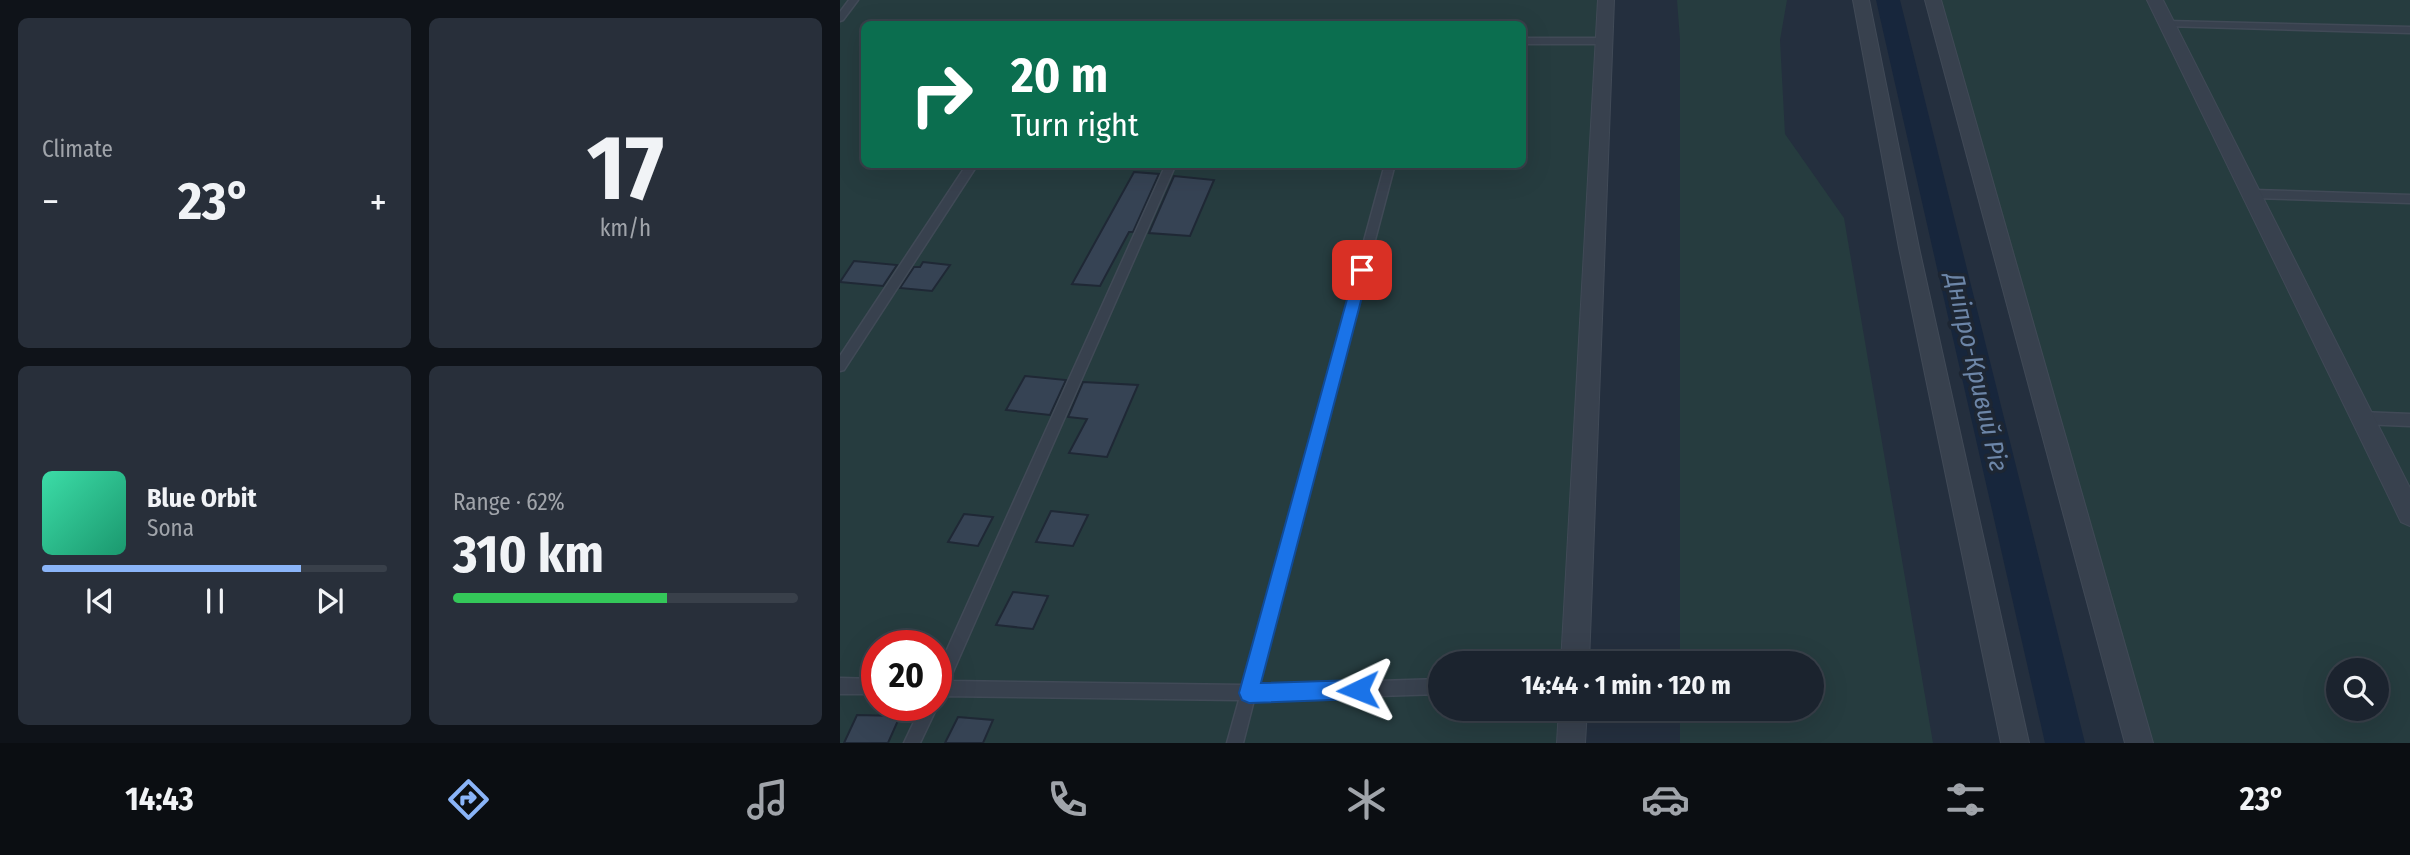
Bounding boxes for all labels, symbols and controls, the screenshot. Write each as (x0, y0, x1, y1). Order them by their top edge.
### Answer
text: 20 m (1011, 46, 1108, 105)
icon: right (896, 49, 987, 140)
text: Turn right (1011, 106, 1138, 144)
text: 17 (587, 114, 664, 223)
text: Climate (42, 135, 113, 163)
text: 23° (178, 170, 251, 233)
text: − (42, 179, 59, 225)
text: + (370, 179, 387, 225)
text: km/h (600, 214, 651, 242)
pin (1332, 240, 1392, 300)
icon: arrive (1343, 251, 1381, 289)
water label: Дніпро-Кривий Ріг (1938, 268, 2014, 474)
text: Blue Orbit (147, 483, 257, 514)
text: Range · 62% (453, 488, 565, 516)
text: Sona (147, 514, 194, 542)
text: 310 km (453, 523, 604, 586)
icon: previous (81, 582, 119, 620)
icon: pause (196, 582, 234, 620)
icon: next (311, 582, 349, 620)
speed limit sign: 20 (861, 630, 952, 721)
position arrow (1321, 653, 1395, 727)
map controls (2326, 658, 2389, 721)
button: search (2326, 658, 2389, 721)
text: 14:44 · 1 min · 120 m (1521, 670, 1731, 701)
icon: directions (444, 775, 493, 824)
icon: music (743, 775, 792, 824)
icon: phone (1043, 775, 1092, 824)
icon: climate (1342, 775, 1391, 824)
icon: car (1641, 775, 1690, 824)
icon: filters (1941, 775, 1990, 824)
text: 14:43 (125, 780, 194, 818)
text: 23° (2240, 780, 2285, 818)

